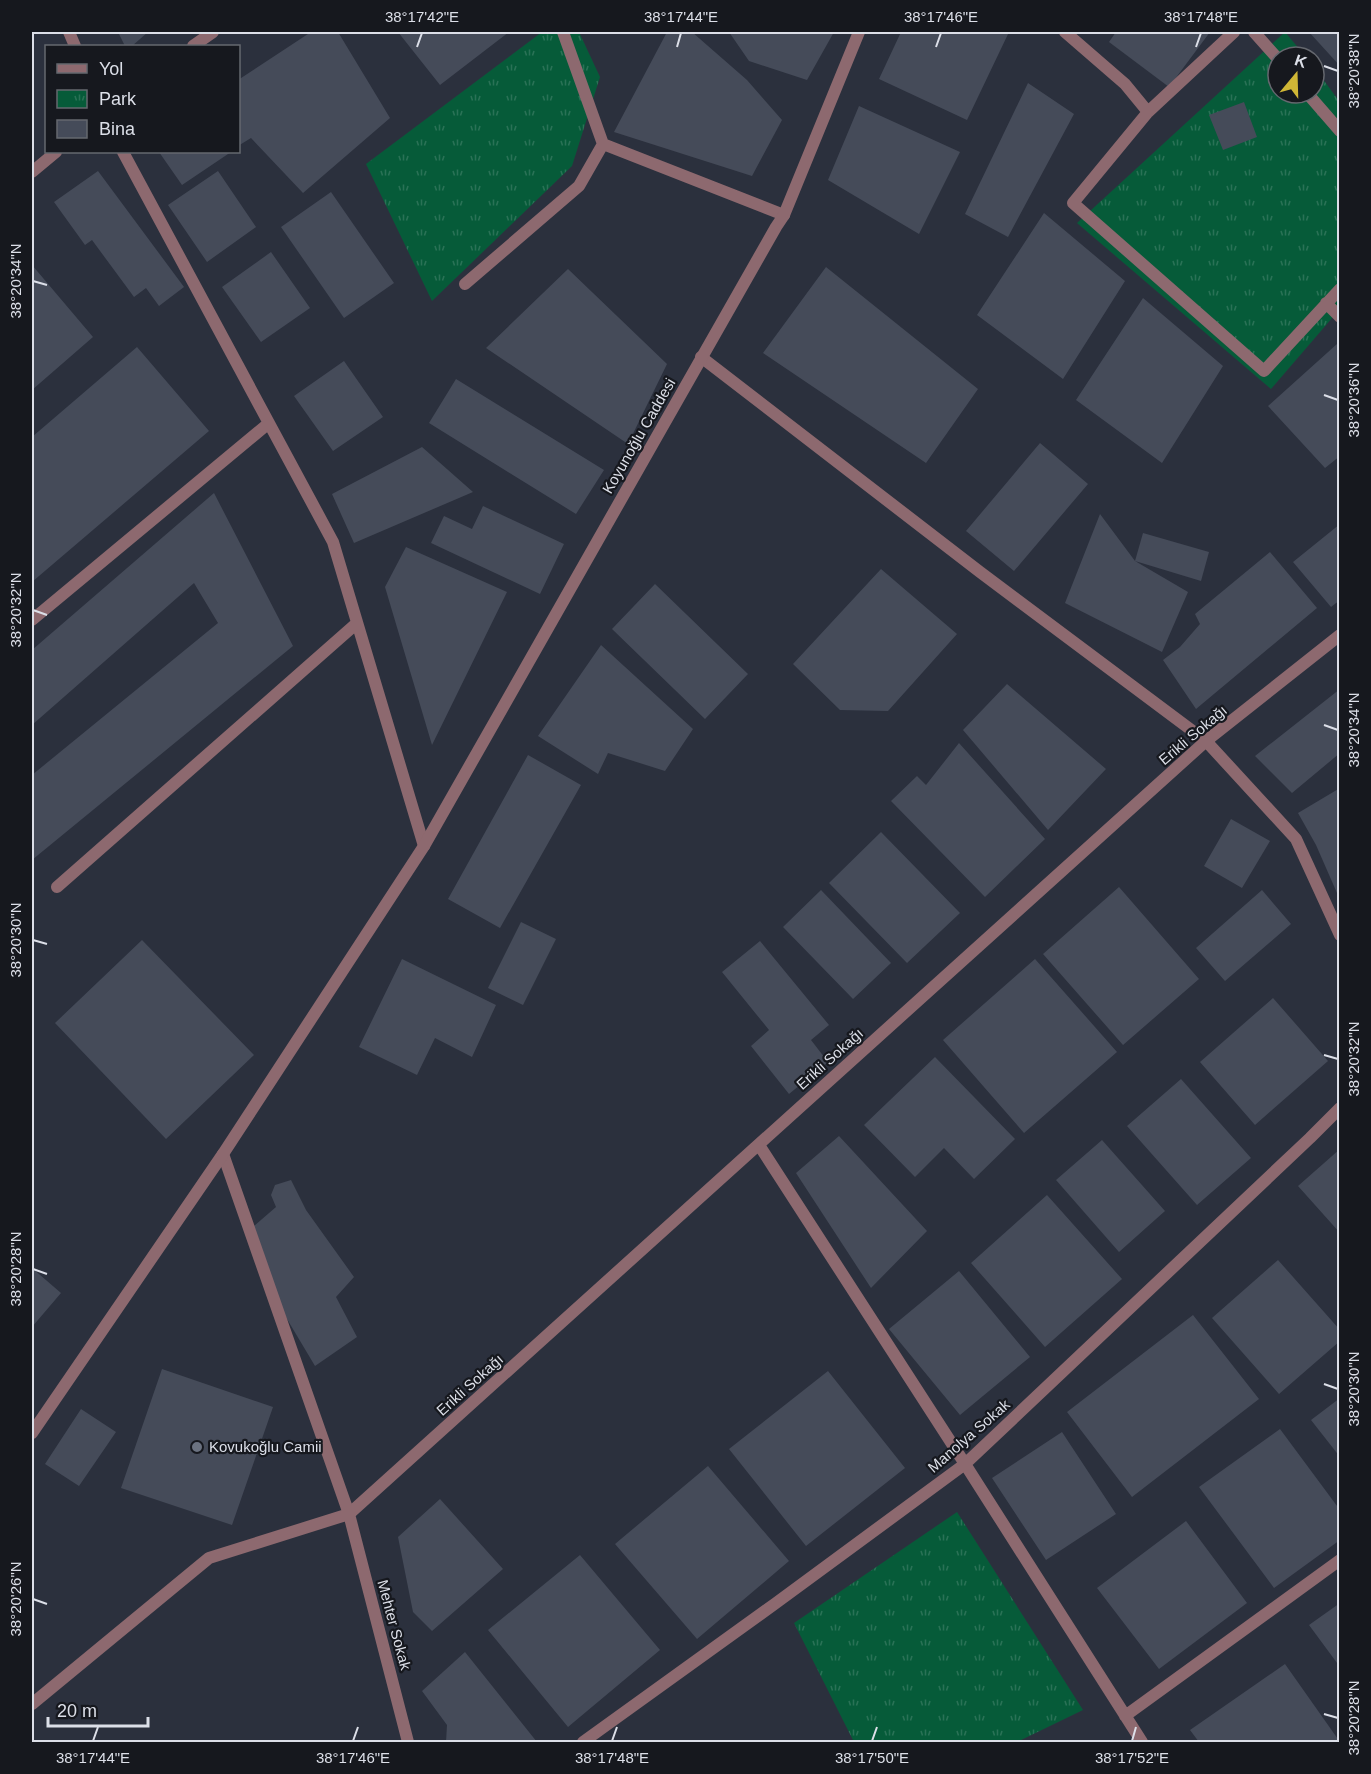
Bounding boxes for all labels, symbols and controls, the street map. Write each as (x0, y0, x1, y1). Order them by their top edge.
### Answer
text: 38°17'42"E (385, 8, 459, 25)
text: 38°17'44"E (644, 8, 718, 25)
text: 38°17'46"E (904, 8, 978, 25)
text: 38°17'48"E (1164, 8, 1238, 25)
text: 38°20'38"N (1345, 33, 1362, 109)
legend (45, 45, 240, 153)
north arrow (1266, 45, 1326, 105)
text: K (1292, 51, 1309, 71)
text: Yol (99, 59, 123, 79)
text: Park (99, 89, 137, 109)
text: Bina (99, 119, 136, 139)
text: 38°20'34"N (7, 243, 24, 319)
text: 38°20'36"N (1345, 362, 1362, 438)
street label: Koyunoğlu Caddesi (599, 375, 678, 496)
text: 38°20'32"N (7, 572, 24, 648)
text: 38°20'34"N (1345, 692, 1362, 768)
street label: Erikli Sokağı (1155, 701, 1230, 768)
text: 38°20'30"N (7, 902, 24, 978)
text: 38°20'32"N (1345, 1021, 1362, 1097)
street label: Erikli Sokağı (793, 1024, 866, 1093)
text: 38°20'28"N (7, 1231, 24, 1307)
street label: Erikli Sokağı (433, 1350, 506, 1419)
text: 38°20'30"N (1345, 1351, 1362, 1427)
street label: Manolya Sokak (924, 1395, 1013, 1476)
place label: Kovukoğlu Camii (209, 1438, 322, 1455)
marker: Kovukoğlu Camii (190, 1440, 204, 1454)
text: 38°20'26"N (7, 1561, 24, 1637)
street label: Mehter Sokak (374, 1578, 415, 1672)
text: 38°20'28"N (1345, 1680, 1362, 1756)
scale bar (48, 1690, 148, 1728)
text: 20 m (57, 1701, 97, 1721)
text: 38°17'44"E (56, 1749, 130, 1766)
text: 38°17'46"E (316, 1749, 390, 1766)
text: 38°17'48"E (575, 1749, 649, 1766)
text: 38°17'50"E (835, 1749, 909, 1766)
text: 38°17'52"E (1095, 1749, 1169, 1766)

